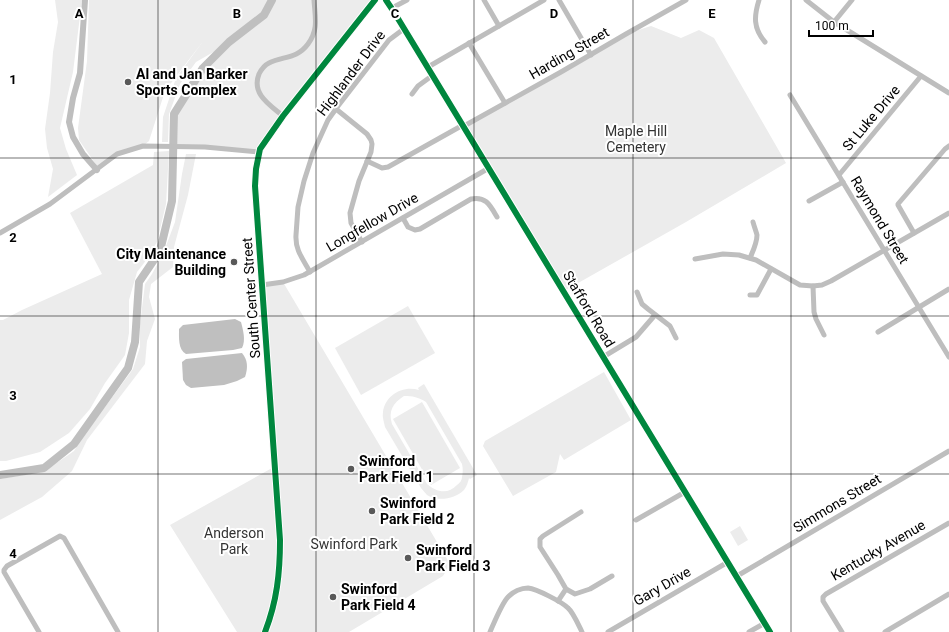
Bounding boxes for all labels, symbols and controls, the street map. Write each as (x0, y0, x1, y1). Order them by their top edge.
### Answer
text: A (75, 6, 84, 21)
text: B (233, 6, 241, 21)
text: C (391, 6, 400, 21)
text: D (550, 6, 558, 21)
text: E (708, 6, 716, 21)
scale bar (809, 12, 873, 38)
text: 100 m (815, 19, 849, 33)
street label: Harding Street (526, 23, 612, 82)
street label: Highlander Drive (314, 27, 388, 119)
place label: Al and Jan Barker Sports Complex (136, 66, 248, 98)
text: 1 (9, 72, 17, 87)
marker: Al and Jan Barker Sports Complex (123, 77, 133, 87)
street label: St Luke Drive (839, 82, 903, 154)
park label: Maple Hill Cemetery (605, 123, 667, 155)
street label: Raymond Street (848, 173, 913, 267)
street label: Longfellow Drive (323, 189, 421, 255)
text: 2 (9, 230, 17, 245)
street label: South Center Street (239, 237, 263, 359)
place label: City Maintenance Building (116, 246, 226, 278)
marker: City Maintenance Building (229, 257, 239, 267)
street label: Stafford Road (560, 268, 618, 350)
text: 3 (9, 388, 17, 403)
place label: Swinford Park Field 1 (359, 453, 434, 485)
marker: Swinford Park Field 1 (346, 464, 356, 474)
street label: Simmons Street (790, 470, 884, 536)
place label: Swinford Park Field 2 (380, 495, 455, 527)
marker: Swinford Park Field 2 (367, 506, 377, 516)
street label: Kentucky Avenue (828, 516, 928, 584)
park label: Anderson Park (204, 525, 264, 557)
park label: Swinford Park (310, 536, 398, 552)
place label: Swinford Park Field 3 (416, 542, 491, 574)
text: 4 (9, 546, 17, 561)
marker: Swinford Park Field 3 (403, 553, 413, 563)
street label: Gary Drive (630, 563, 694, 609)
place label: Swinford Park Field 4 (341, 581, 416, 613)
marker: Swinford Park Field 4 (328, 592, 338, 602)

